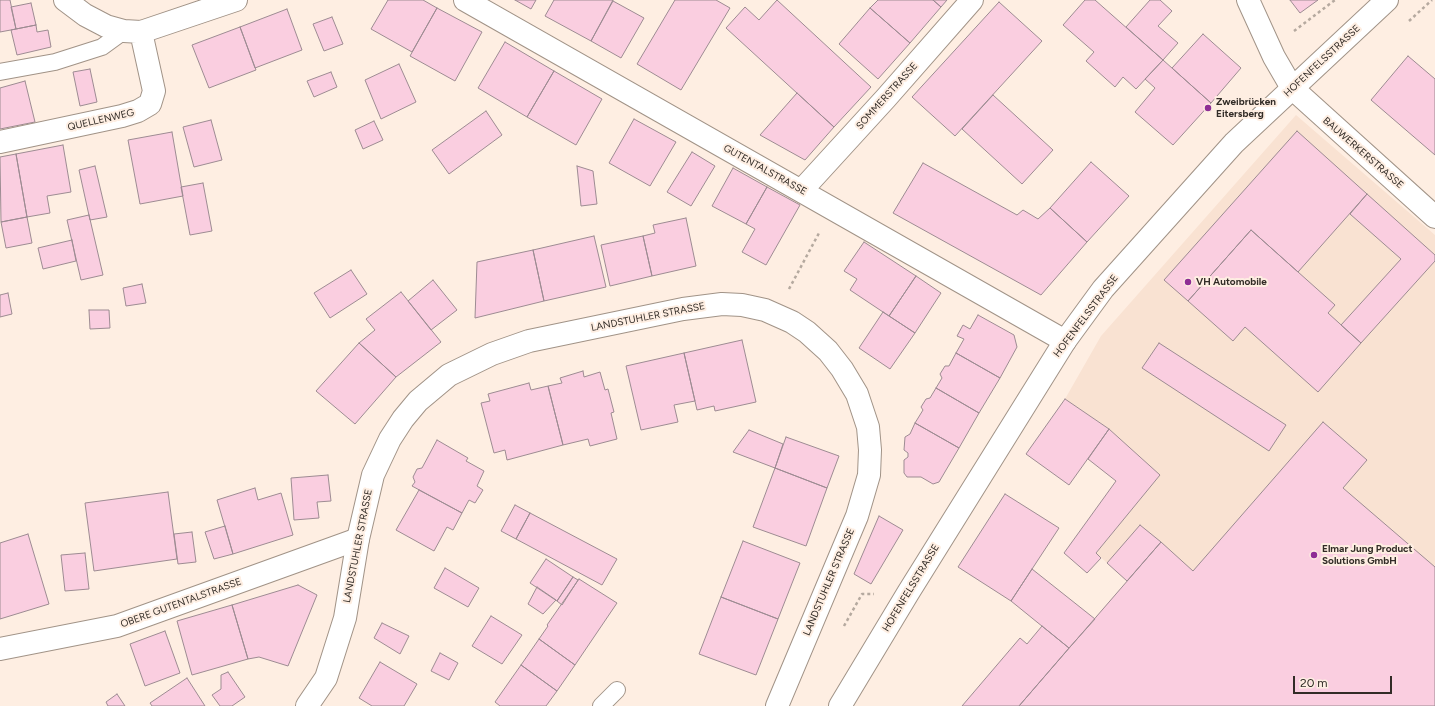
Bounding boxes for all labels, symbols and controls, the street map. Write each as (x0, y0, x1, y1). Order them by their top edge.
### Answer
street label: HOFENFELSSTRASSE (1281, 23, 1363, 99)
street label: SOMMERSTRASSE (854, 60, 920, 132)
place label: Zweibrücken Eitersberg (1216, 96, 1276, 120)
marker: Zweibrücken Eitersberg (1203, 103, 1213, 113)
street label: QUELLENWEG (67, 107, 135, 133)
street label: BAUWERKERSTRASSE (1320, 115, 1406, 191)
street label: GUTENTALSTRASSE (721, 142, 809, 198)
street label: HOFENFELSSTRASSE (1051, 272, 1121, 360)
place label: VH Automobile (1196, 276, 1267, 288)
marker: VH Automobile (1183, 277, 1193, 287)
street label: LANDSTUHLER STRASSE (590, 300, 706, 334)
street label: LANDSTUHLER STRASSE (341, 488, 375, 604)
street label: LANDSTUHLER STRASSE (801, 526, 857, 638)
street label: HOFENFELSSTRASSE (880, 542, 942, 634)
place label: Elmar Jung Product Solutions GmbH (1322, 543, 1413, 566)
marker: Elmar Jung Product Solutions GmbH (1309, 550, 1319, 560)
street label: OBERE GUTENTALSTRASSE (119, 575, 243, 631)
scale bar (1295, 668, 1394, 694)
text: 20 m (1300, 676, 1328, 690)

